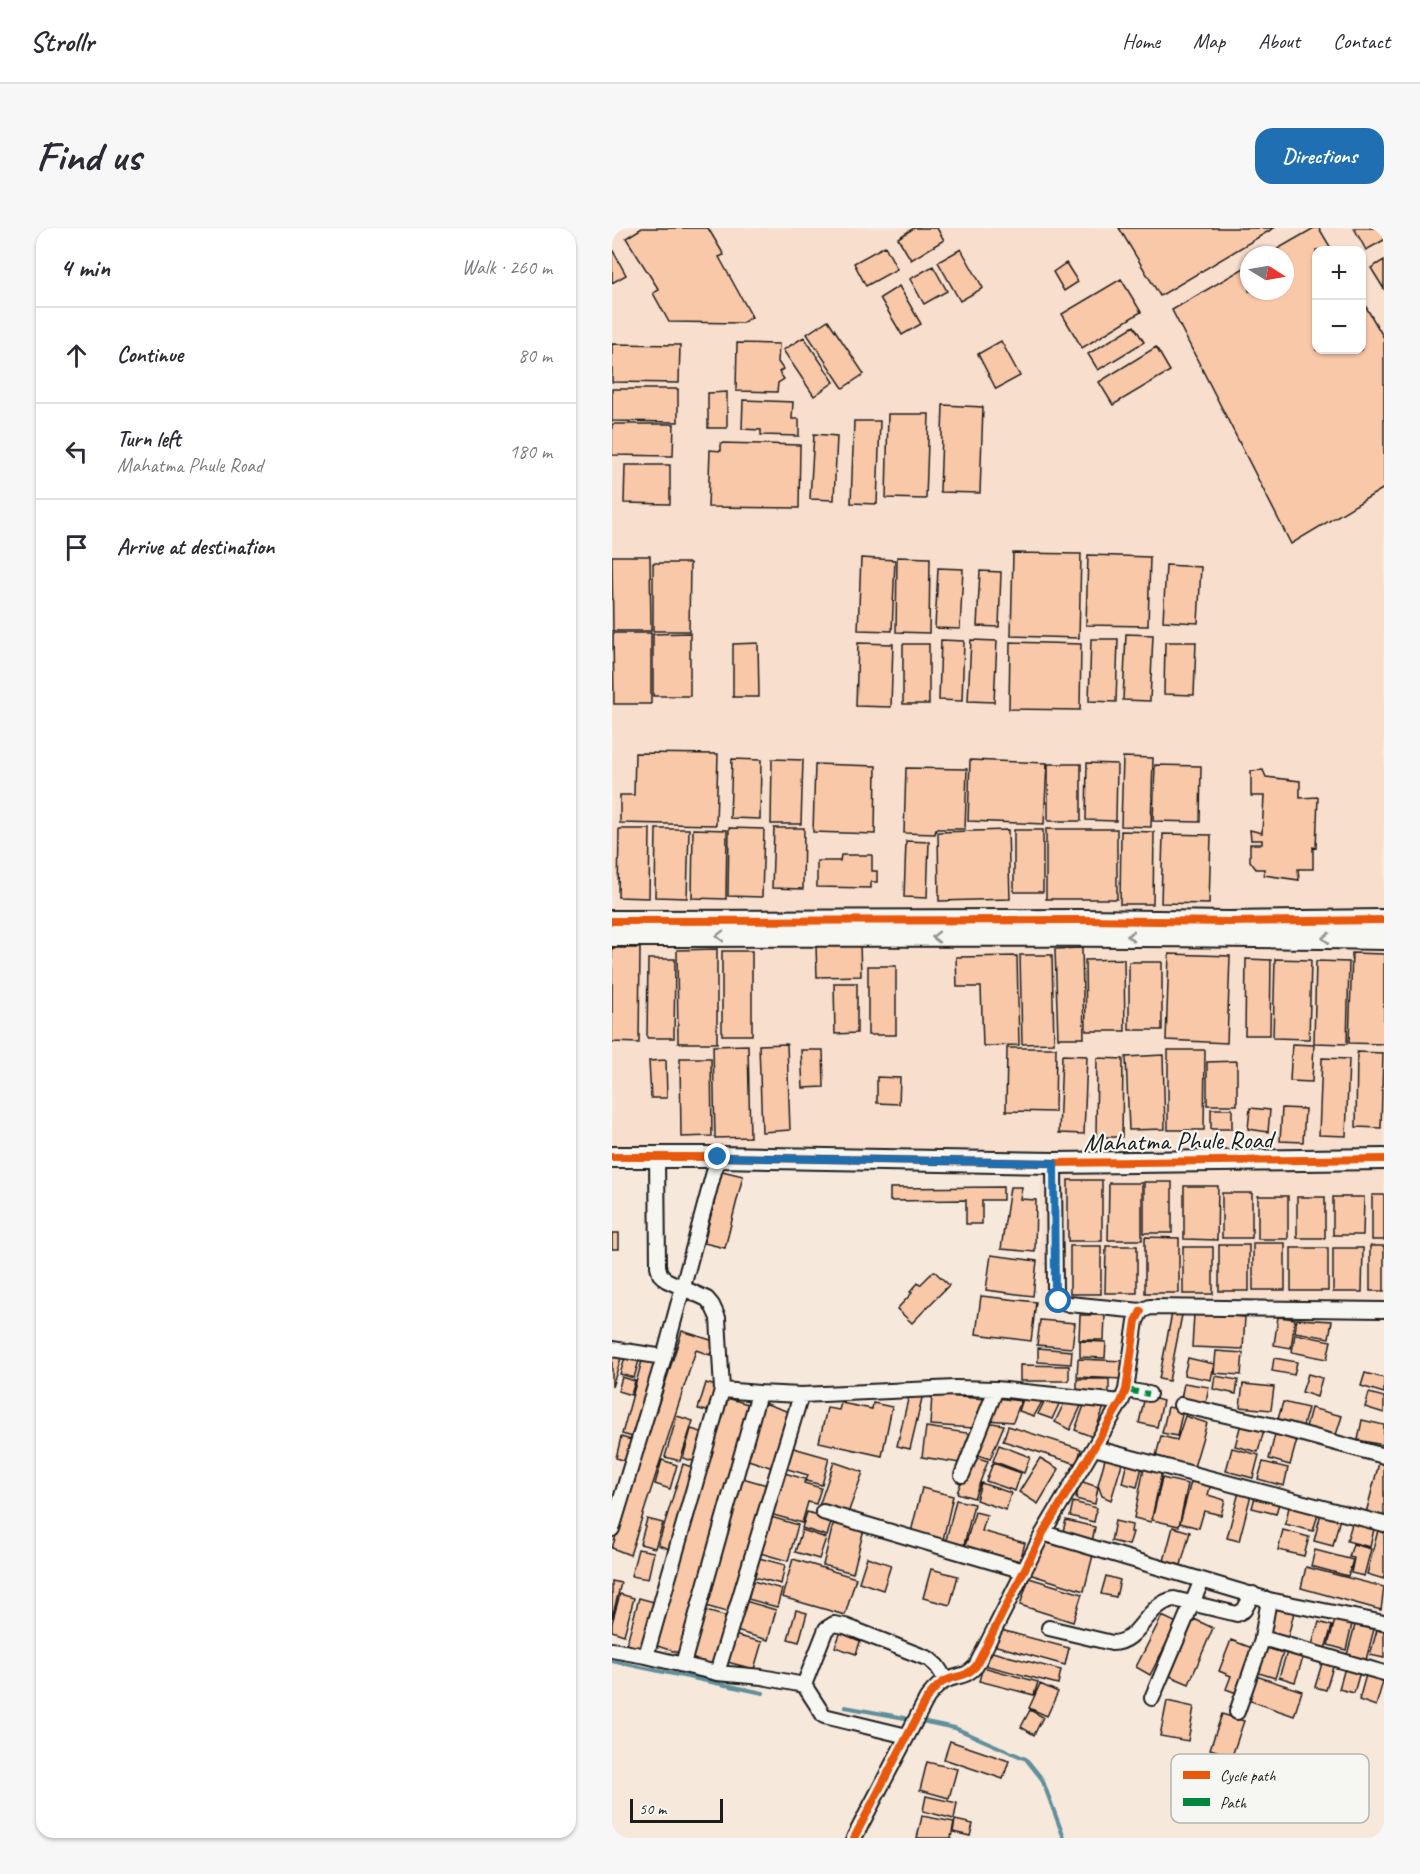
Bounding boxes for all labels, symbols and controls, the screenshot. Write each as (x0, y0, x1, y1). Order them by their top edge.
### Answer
text: Strollr (30, 24, 94, 59)
text: Home (1122, 28, 1160, 54)
text: Map (1193, 28, 1225, 54)
text: About (1258, 28, 1300, 54)
text: Contact (1333, 28, 1390, 54)
button: Directions (1255, 128, 1384, 184)
text: Find us (36, 130, 141, 183)
north arrow (1240, 246, 1294, 300)
map controls (1312, 246, 1366, 354)
button: + (1312, 246, 1366, 300)
text: 4 min (60, 251, 110, 284)
text: Walk · 260 m (462, 255, 552, 280)
button: − (1312, 300, 1366, 354)
icon: ahead (60, 339, 93, 372)
text: Continue (117, 341, 183, 369)
text: 80 m (518, 343, 552, 368)
text: Turn left (117, 425, 181, 453)
icon: left (60, 435, 93, 468)
text: 180 m (509, 439, 552, 464)
text: Mahatma Phule Road (117, 453, 263, 478)
icon: arrive (60, 531, 93, 564)
text: Arrive at destination (117, 533, 274, 561)
one-way arrow (715, 930, 724, 942)
one-way arrow (1126, 930, 1135, 942)
one-way arrow (931, 931, 940, 943)
one-way arrow (1321, 931, 1330, 944)
street label: Mahatma Phule Road (1083, 1123, 1277, 1159)
route end (704, 1143, 730, 1169)
route start (1045, 1287, 1071, 1313)
legend (1171, 1754, 1369, 1823)
text: Cycle path (1220, 1766, 1276, 1786)
text: Path (1220, 1793, 1247, 1813)
scale bar (630, 1796, 723, 1824)
text: 50 m (639, 1799, 666, 1819)

